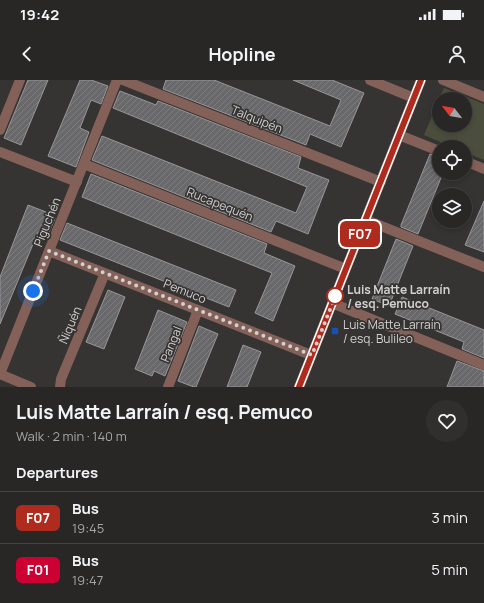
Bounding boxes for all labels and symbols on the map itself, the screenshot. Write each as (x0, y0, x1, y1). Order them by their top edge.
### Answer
north arrow (432, 92, 472, 132)
street label: Talquipén (229, 101, 285, 137)
street label: Rucapequén (184, 183, 256, 225)
street label: Piguchén (29, 195, 65, 249)
line badge: F07 (337, 221, 383, 247)
street label: Pemuco (161, 275, 209, 307)
your location (23, 281, 43, 301)
place label: Luis Matte Larraín / esq. Pemuco (347, 281, 450, 312)
marker: Luis Matte Larraín / esq. Pemuco (326, 287, 344, 305)
street label: Ñiquén (55, 304, 85, 346)
place label: Luis Matte Larraín / esq. Bulileo (343, 316, 441, 347)
street label: Pangal (156, 324, 186, 364)
marker: Luis Matte Larraín / esq. Bulileo (330, 326, 340, 336)

